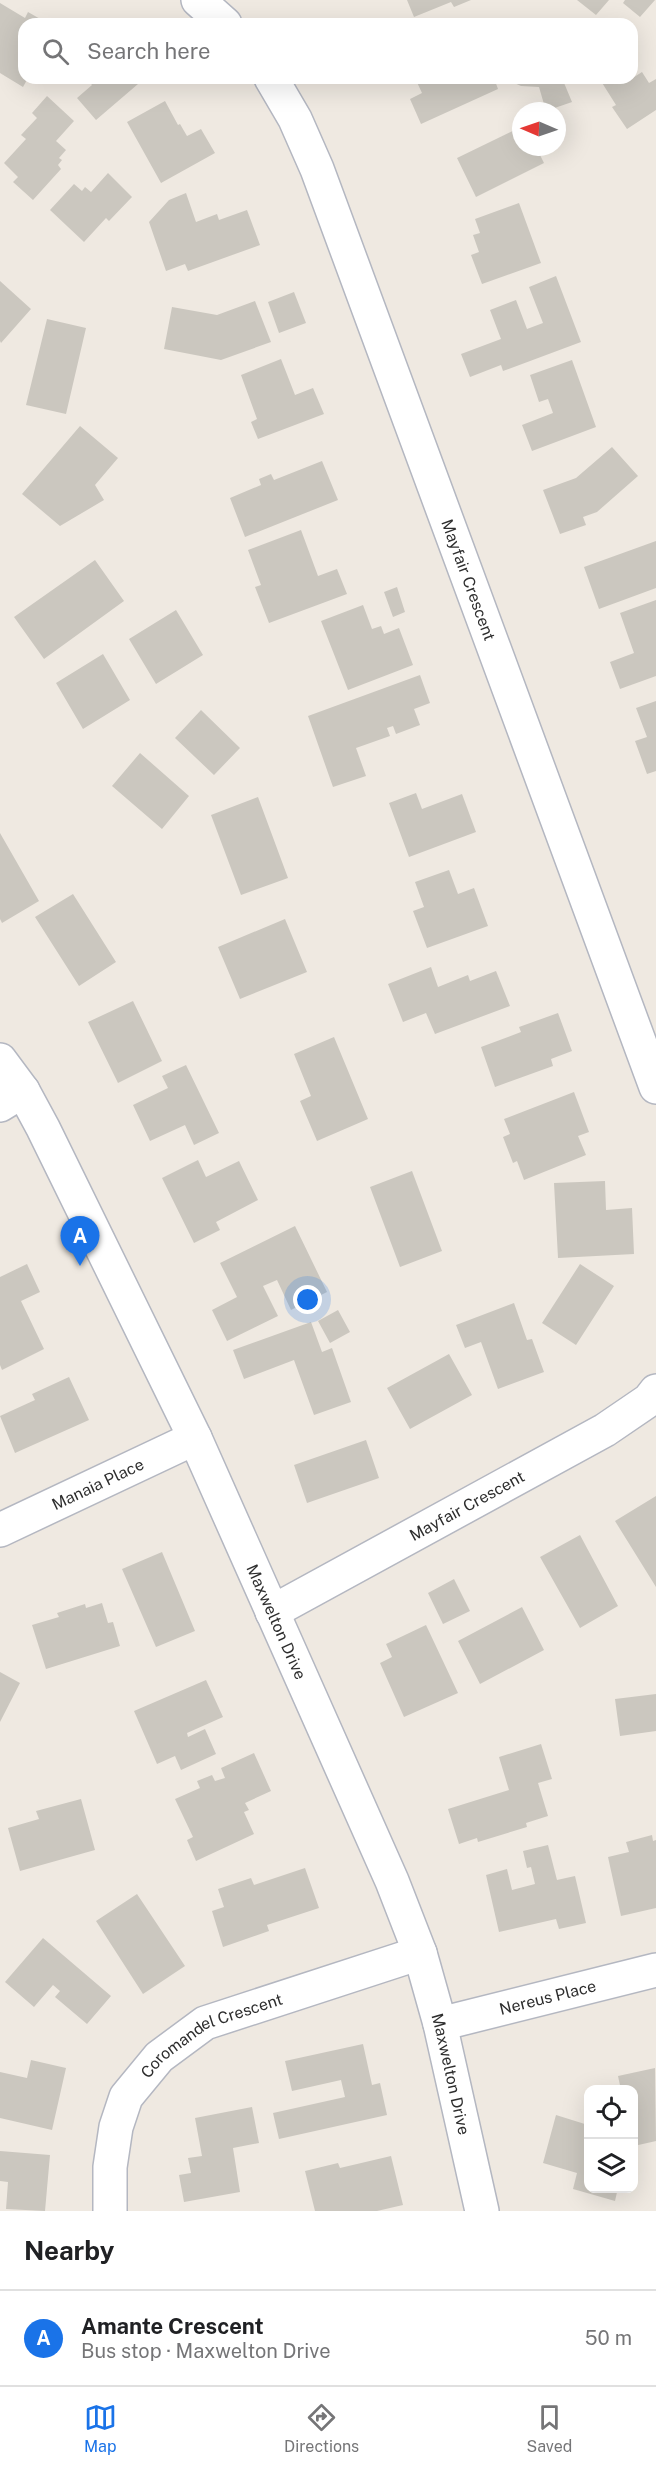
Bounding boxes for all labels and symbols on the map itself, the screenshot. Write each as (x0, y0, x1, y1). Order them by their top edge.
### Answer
north arrow (512, 102, 566, 156)
street label: Mayfair Crescent (438, 516, 500, 643)
pin: A (60, 1216, 100, 1266)
your location (293, 1285, 322, 1314)
street label: Manaia Place (49, 1454, 147, 1514)
street label: Mayfair Crescent (406, 1466, 528, 1545)
street label: Maxwelton Drive (243, 1561, 311, 1682)
street label: Nereus Place (497, 1976, 598, 2018)
street label: Coromandel Crescent (137, 1989, 285, 2081)
street label: Maxwelton Drive (428, 2011, 474, 2137)

